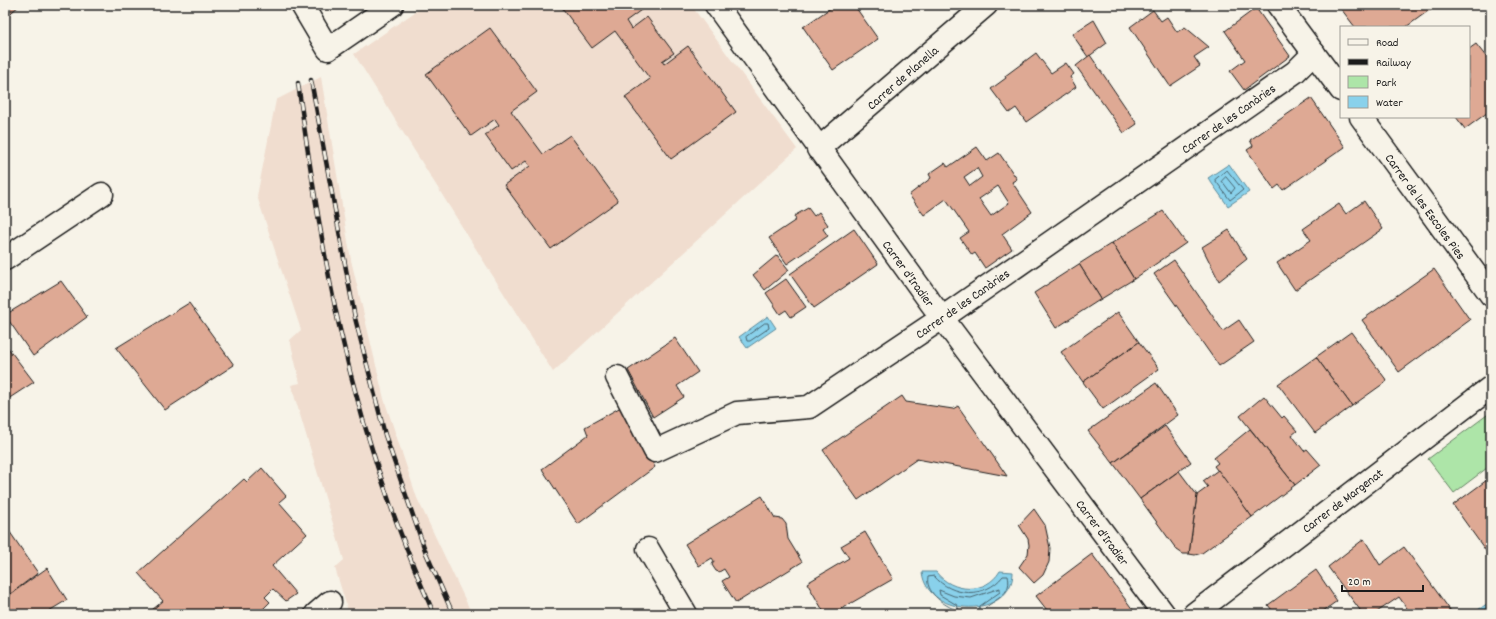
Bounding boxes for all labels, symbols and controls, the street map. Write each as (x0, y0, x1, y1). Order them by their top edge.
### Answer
legend (1340, 26, 1470, 118)
text: Road (1376, 35, 1398, 52)
street label: Carrer de Planella (864, 42, 944, 115)
text: Railway (1376, 55, 1412, 72)
text: Park (1376, 75, 1397, 92)
street label: Carrer de les Canàries (1178, 80, 1280, 160)
text: Water (1376, 95, 1403, 112)
street label: Carrer de les Escoles Pies (1379, 151, 1469, 264)
street label: Carrer d'Iradier (876, 237, 938, 312)
street label: Carrer de les Canàries (912, 265, 1014, 345)
street label: Carrer de Margenat (1299, 465, 1388, 539)
street label: Carrer d'Iradier (1070, 497, 1132, 571)
scale bar (1342, 567, 1423, 593)
text: 20 m (1348, 574, 1371, 591)

